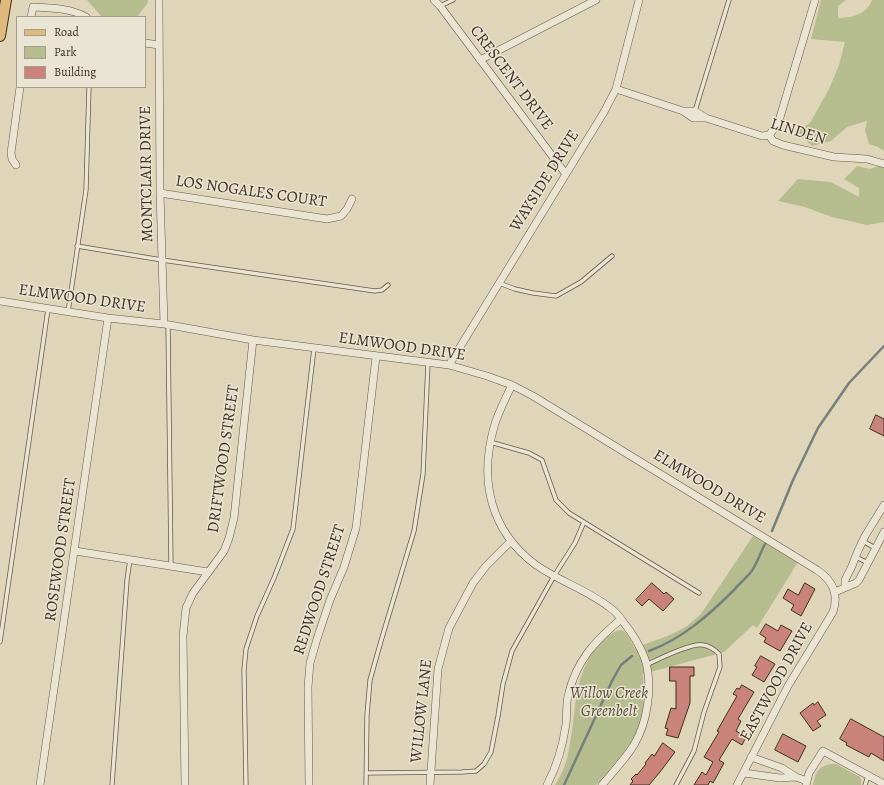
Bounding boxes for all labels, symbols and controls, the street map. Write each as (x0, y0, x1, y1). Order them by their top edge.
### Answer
legend (16, 16, 146, 88)
street label: CRESCENT DRIVE (465, 22, 557, 134)
text: Road (54, 24, 79, 40)
text: Park (54, 44, 77, 60)
text: Building (54, 64, 96, 80)
street label: MONTCLAIR DRIVE (136, 105, 158, 243)
street label: LINDEN (768, 114, 828, 150)
street label: WAYSIDE DRIVE (506, 127, 584, 235)
street label: LOS NOGALES COURT (174, 172, 328, 212)
street label: ELMWOOD DRIVE (17, 281, 147, 317)
street label: ELMWOOD DRIVE (337, 329, 467, 365)
street label: DRIFTWOOD STREET (204, 384, 244, 534)
street label: ELMWOOD DRIVE (649, 446, 769, 528)
street label: ROSEWOOD STREET (41, 477, 81, 623)
street label: REDWOOD STREET (290, 523, 350, 657)
street label: EASTWOOD DRIVE (736, 619, 818, 745)
street label: WILLOW LANE (407, 658, 437, 764)
park label: Willow Creek Greenbelt (570, 684, 648, 722)

